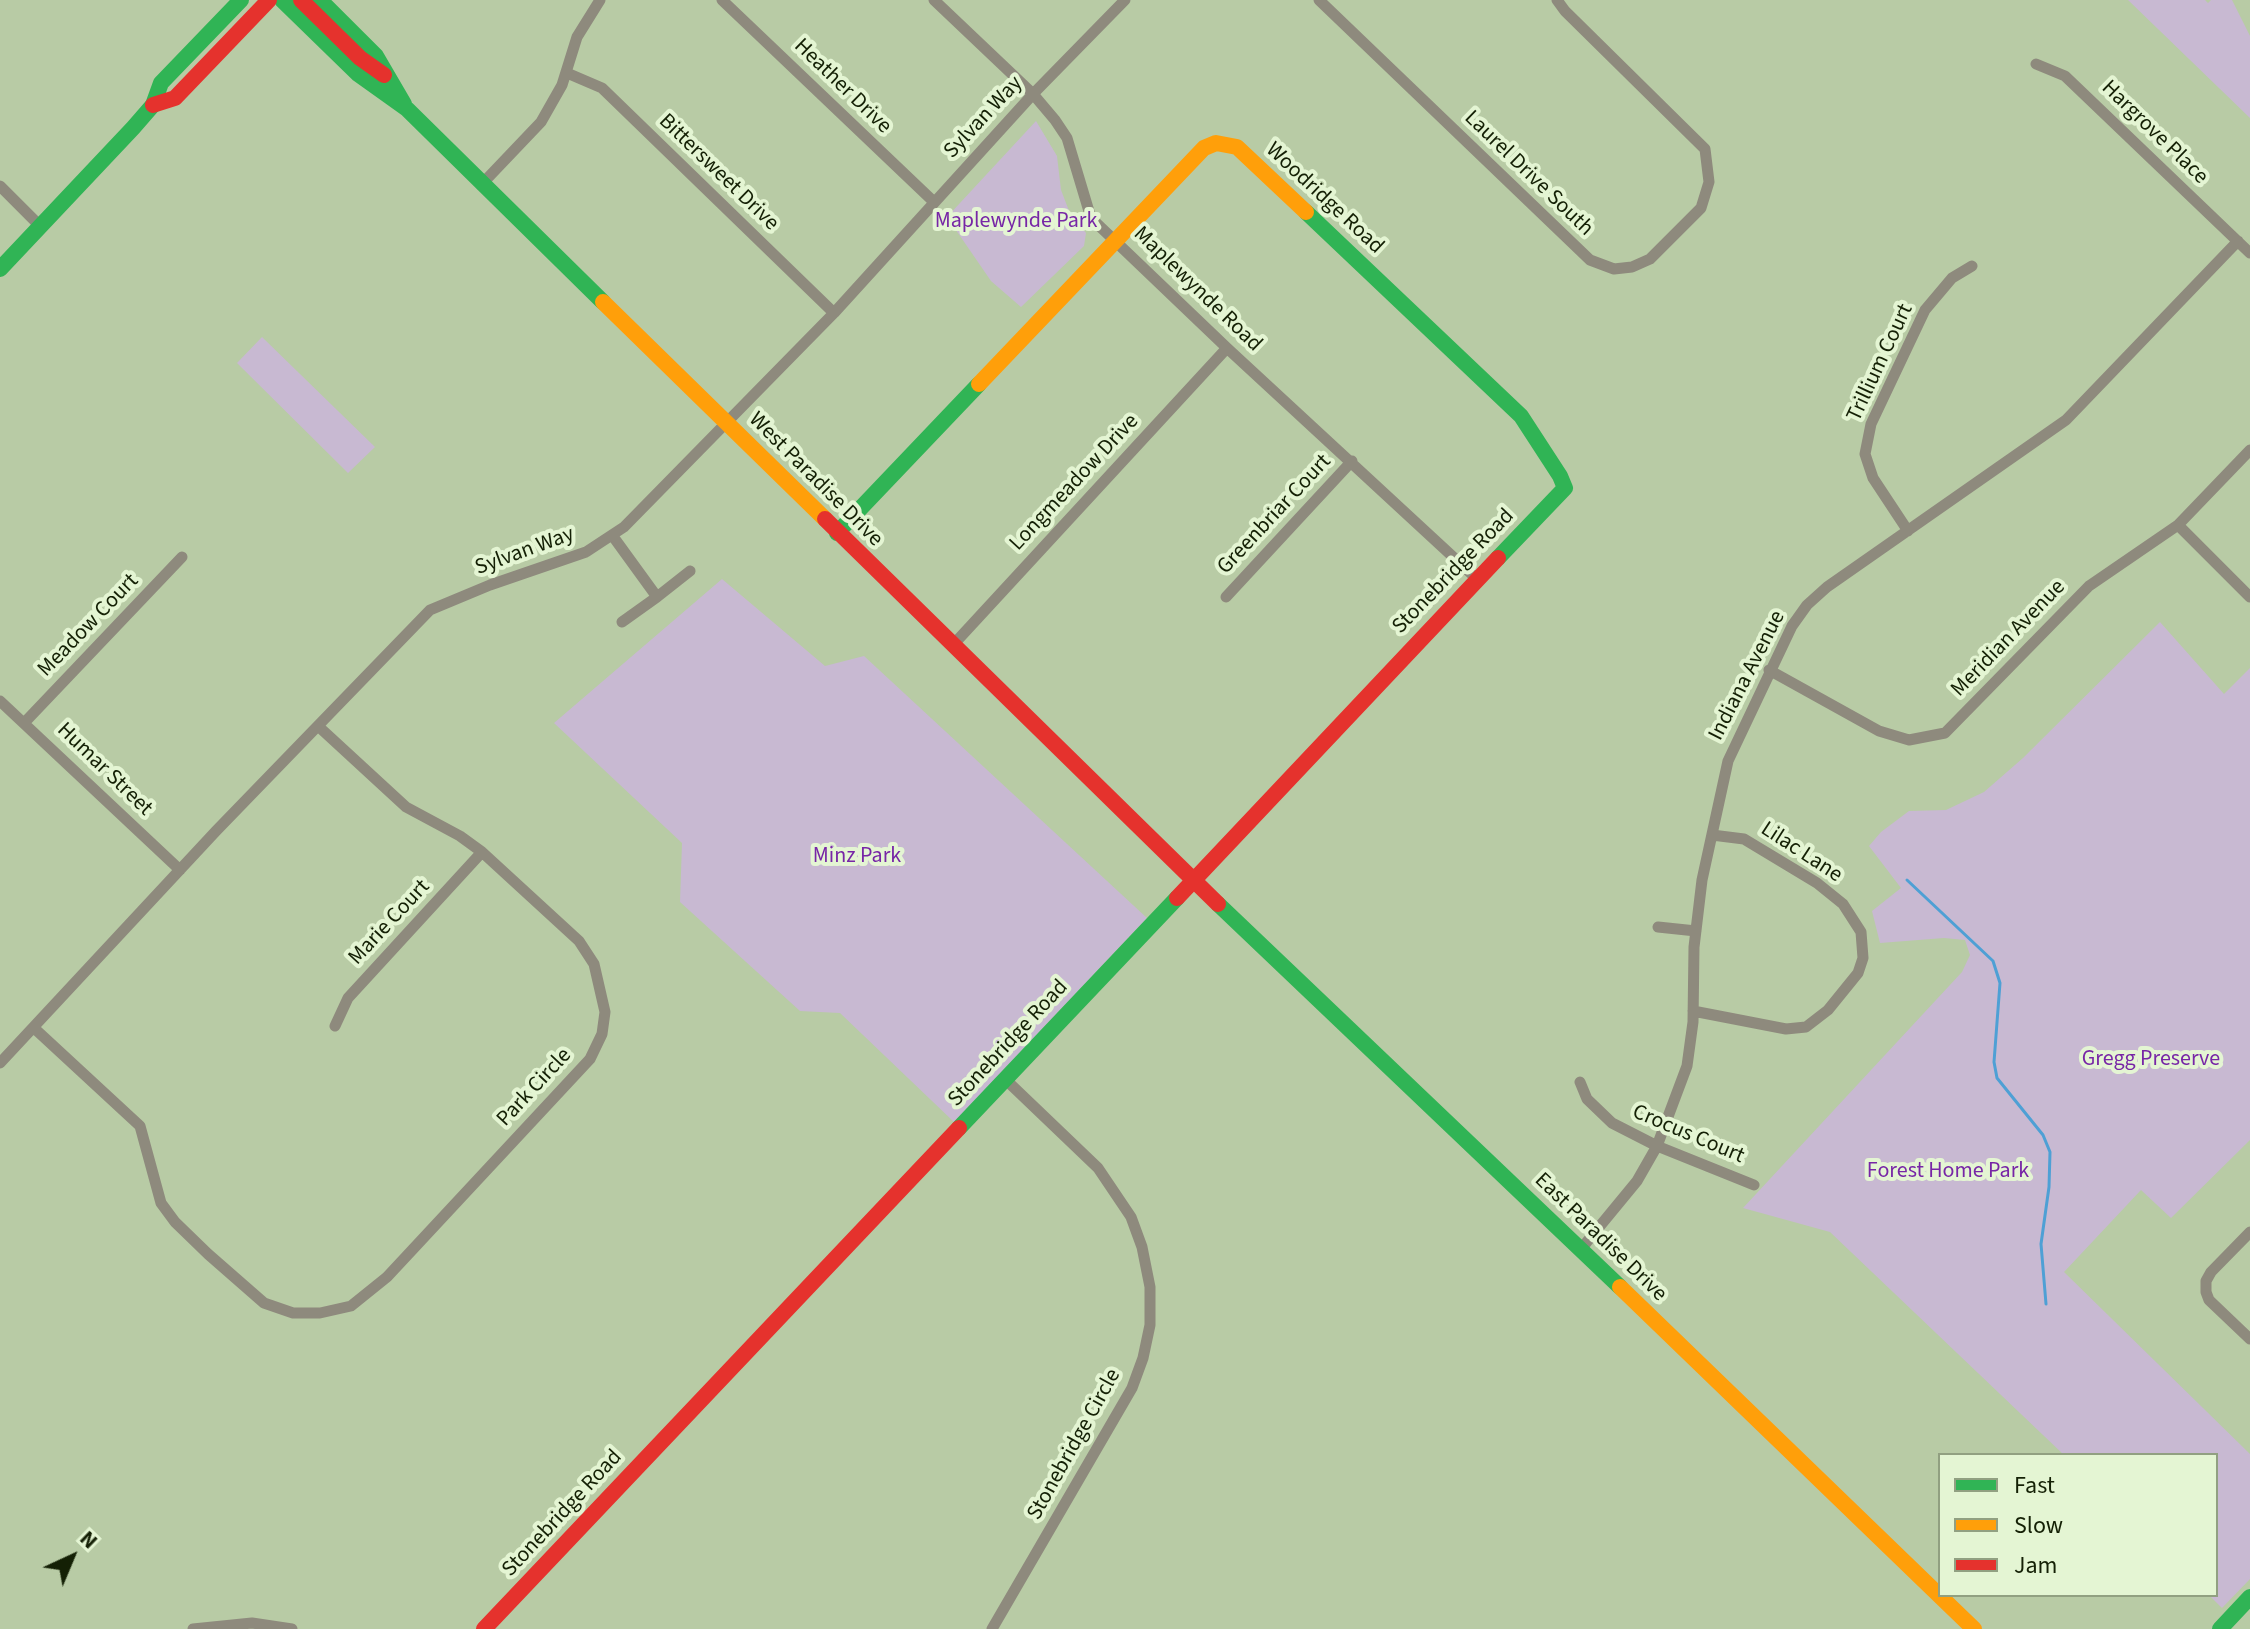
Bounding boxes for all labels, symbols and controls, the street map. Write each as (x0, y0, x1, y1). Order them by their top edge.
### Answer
street label: Heather Drive (788, 34, 896, 140)
street label: Sylvan Way (939, 71, 1029, 165)
street label: Hargrove Place (2095, 75, 2213, 191)
street label: Laurel Drive South (1458, 106, 1598, 242)
street label: Bittersweet Drive (652, 109, 784, 237)
street label: Woodridge Road (1259, 138, 1389, 260)
park label: Maplewynde Park (935, 209, 1097, 235)
street label: Maplewynde Road (1127, 222, 1267, 358)
street label: Trillium Court (1842, 300, 1920, 426)
street label: West Paradise Drive (742, 407, 888, 553)
street label: Longmeadow Drive (1005, 409, 1145, 557)
street label: Greenbriar Court (1213, 449, 1337, 581)
street label: Stonebridge Road (1388, 504, 1520, 640)
street label: Sylvan Way (472, 522, 578, 582)
street label: Meadow Court (33, 569, 145, 683)
street label: Meridian Avenue (1946, 575, 2072, 703)
street label: Indiana Avenue (1704, 607, 1792, 745)
street label: Humar Street (51, 718, 157, 822)
street label: Lilac Lane (1755, 817, 1847, 889)
park label: Minz Park (813, 844, 901, 870)
street label: Marie Court (344, 875, 436, 971)
street label: Stonebridge Road (943, 975, 1075, 1113)
street label: Park Circle (492, 1043, 578, 1133)
park label: Gregg Preserve (2082, 1047, 2220, 1073)
street label: Crocus Court (1628, 1100, 1748, 1170)
park label: Forest Home Park (1867, 1159, 2029, 1185)
street label: East Paradise Drive (1528, 1168, 1672, 1308)
street label: Stonebridge Circle (1023, 1365, 1127, 1525)
street label: Stonebridge Road (497, 1445, 629, 1583)
legend (1938, 1453, 2218, 1597)
text: Fast (2014, 1468, 2055, 1503)
text: Slow (2014, 1508, 2063, 1543)
north arrow (32, 1517, 112, 1597)
text: N (72, 1523, 105, 1556)
text: Jam (2014, 1548, 2058, 1583)

